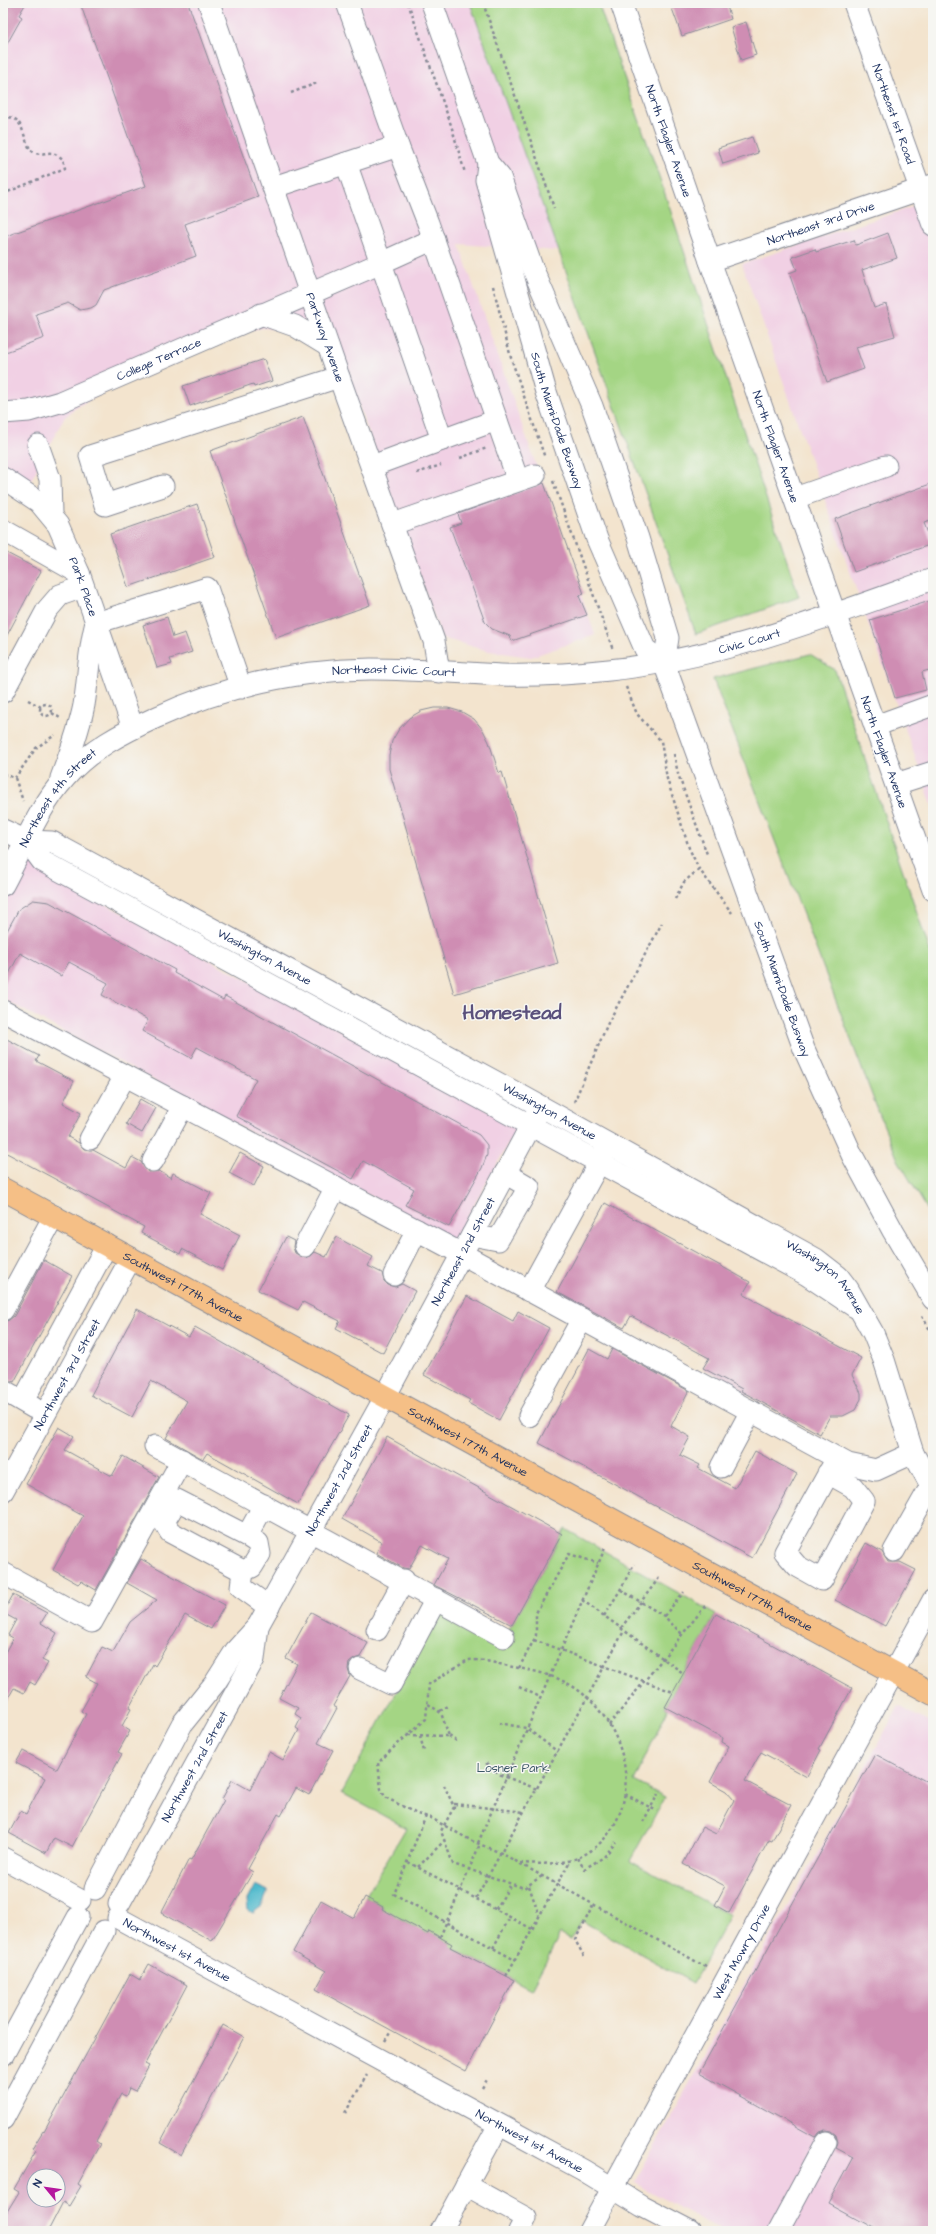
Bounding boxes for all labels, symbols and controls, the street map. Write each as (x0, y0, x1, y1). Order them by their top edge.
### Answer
street label: Northeast 1st Road (868, 62, 919, 167)
street label: North Flagler Avenue (641, 83, 696, 200)
street label: Northeast 3rd Drive (765, 197, 877, 250)
street label: Parkway Avenue (301, 290, 348, 385)
street label: College Terrace (114, 334, 204, 385)
street label: South Miami-Dade Busway (526, 350, 587, 492)
street label: North Flagler Avenue (748, 389, 803, 506)
street label: Park Place (64, 555, 102, 620)
street label: Civic Court (717, 625, 783, 659)
street label: Northeast Civic Court (331, 661, 456, 681)
street label: North Flagler Avenue (856, 694, 912, 811)
street label: Northeast 4th Street (15, 744, 100, 850)
street label: South Miami-Dade Busway (749, 919, 815, 1061)
street label: Washington Avenue (214, 925, 315, 990)
district label: Homestead (462, 999, 562, 1027)
street label: Washington Avenue (499, 1079, 600, 1145)
street label: Northeast 2nd Street (428, 1194, 500, 1309)
street label: Washington Avenue (783, 1236, 869, 1318)
street label: Southwest 177th Avenue (120, 1248, 246, 1327)
street label: Northwest 3rd Street (30, 1316, 105, 1433)
street label: Southwest 177th Avenue (405, 1402, 531, 1482)
street label: Northwest 2nd Street (302, 1421, 377, 1539)
street label: Southwest 177th Avenue (689, 1557, 816, 1636)
street label: Northwest 2nd Street (158, 1708, 233, 1825)
park label: Losner Park (477, 1760, 550, 1777)
street label: West Mowry Drive (709, 1901, 775, 2003)
street label: Northwest 1st Avenue (120, 1914, 234, 1987)
street label: Northwest 1st Avenue (472, 2105, 586, 2178)
north arrow (26, 2168, 66, 2208)
text: N (29, 2177, 46, 2190)

